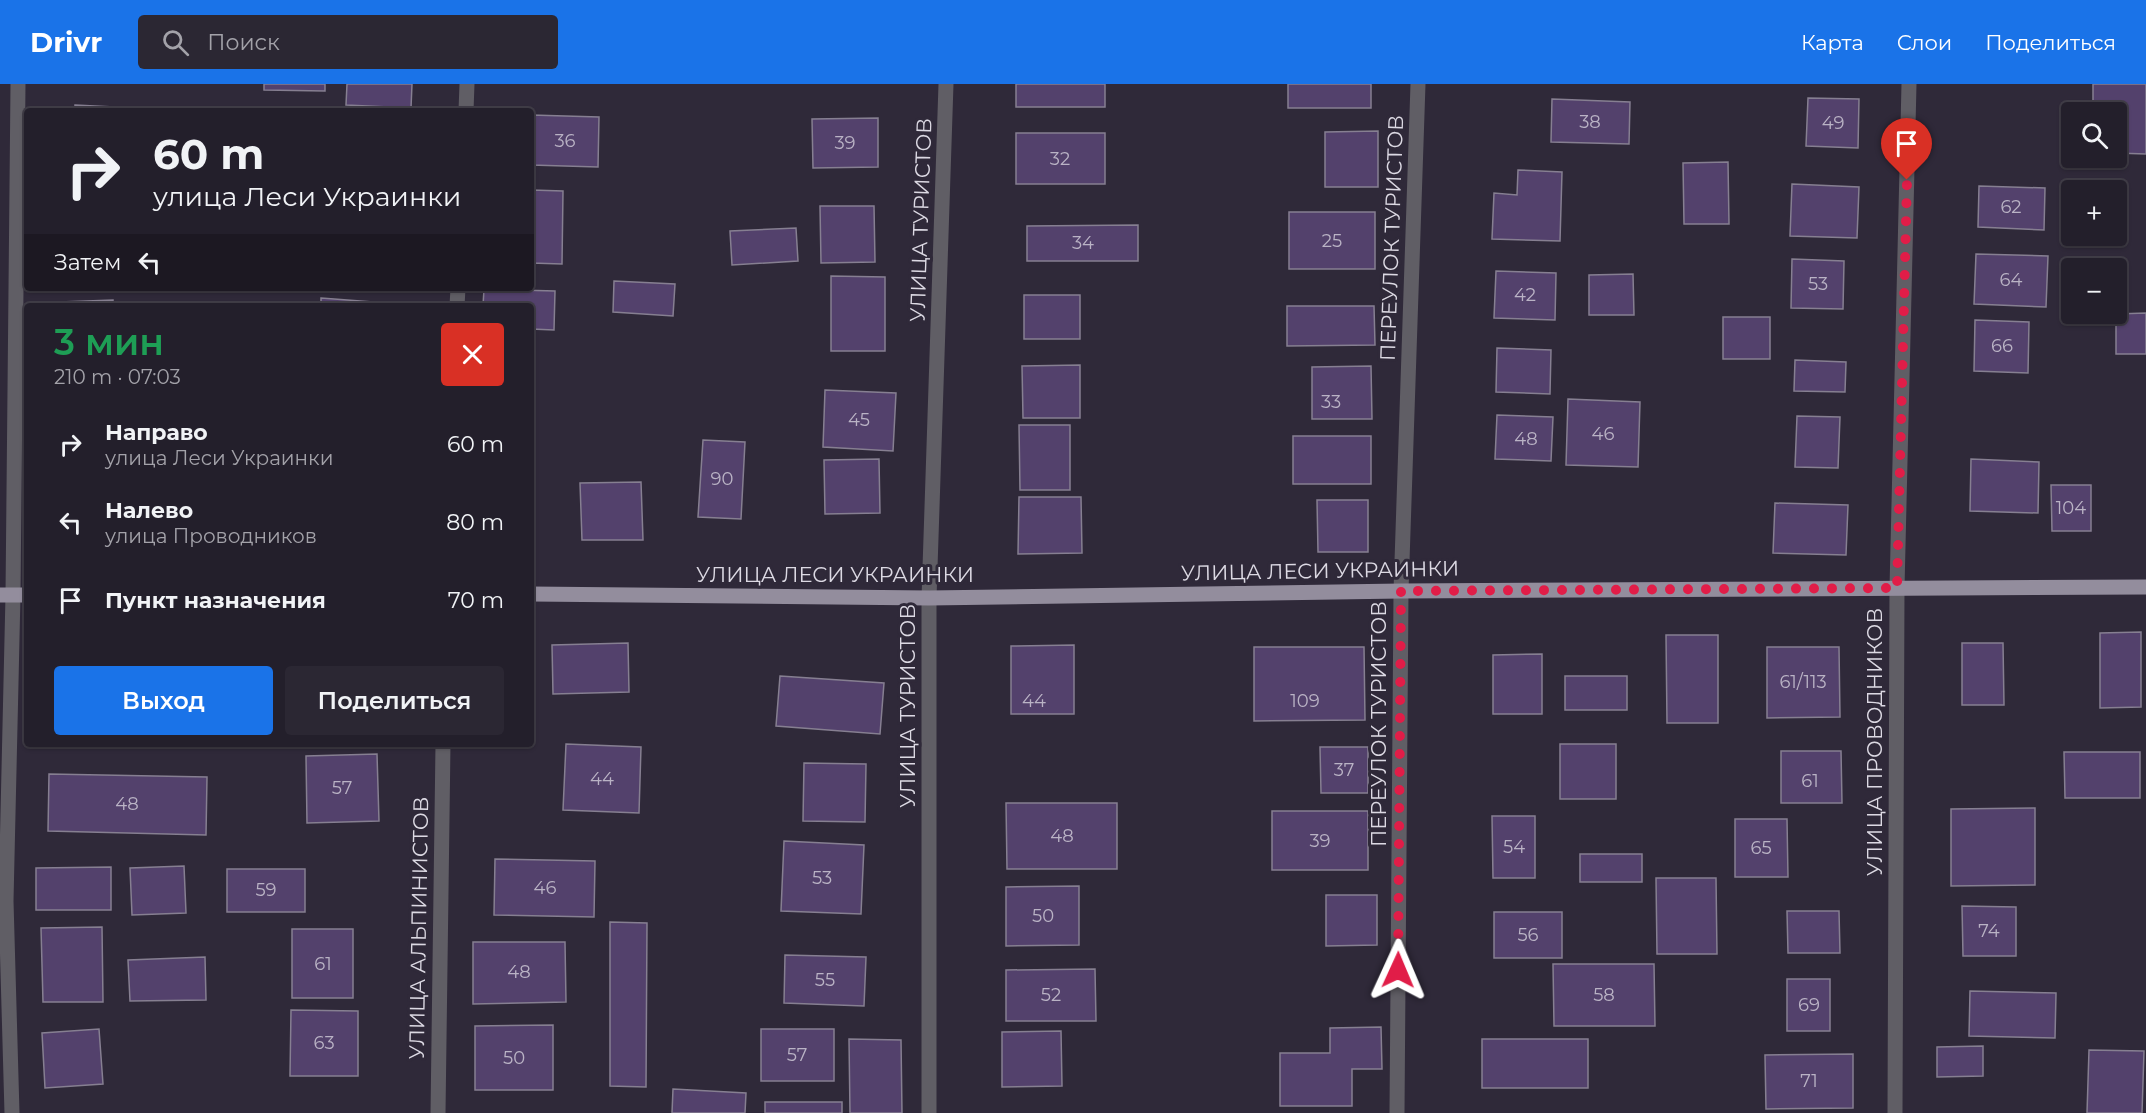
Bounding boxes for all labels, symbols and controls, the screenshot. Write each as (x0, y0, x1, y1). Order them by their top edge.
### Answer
search box (138, 15, 558, 69)
text: Drivr (30, 25, 102, 59)
icon: search (159, 26, 192, 59)
text: Поиск (207, 29, 280, 56)
text: Карта (1801, 30, 1864, 55)
text: Слои (1897, 30, 1952, 55)
text: Поделиться (1985, 30, 2116, 55)
map controls (2061, 102, 2127, 324)
button: search (2061, 102, 2127, 168)
house number: 38 (1579, 111, 1601, 133)
house number: 49 (1822, 112, 1844, 134)
street label: ПЕРЕУЛОК ТУРИСТОВ (1375, 115, 1408, 361)
street label: УЛИЦА ТУРИСТОВ (904, 117, 937, 322)
pin (1881, 118, 1932, 180)
icon: arrive (1890, 127, 1923, 160)
text: 60 m (153, 128, 264, 180)
house number: 36 (554, 130, 576, 152)
icon: right (54, 132, 132, 210)
house number: 39 (834, 132, 856, 154)
house number: 32 (1050, 148, 1070, 170)
text: улица Леси Украинки (153, 180, 461, 213)
button: + (2061, 180, 2127, 246)
house number: 62 (2000, 196, 2022, 218)
house number: 25 (1322, 230, 1342, 252)
house number: 34 (1072, 232, 1094, 254)
icon: left (133, 246, 166, 279)
text: Затем (54, 249, 121, 276)
button: − (2061, 258, 2127, 324)
house number: 64 (2000, 269, 2023, 291)
house number: 53 (1808, 273, 1828, 295)
house number: 42 (1514, 284, 1536, 306)
text: 3 мин (54, 320, 164, 364)
button: close (441, 323, 504, 386)
house number: 66 (1991, 335, 2013, 357)
text: 210 m · 07:03 (54, 365, 181, 389)
house number: 33 (1321, 391, 1341, 413)
house number: 45 (848, 409, 870, 431)
text: Направо (105, 419, 208, 446)
house number: 46 (1592, 423, 1614, 445)
icon: right (54, 428, 87, 461)
house number: 48 (1514, 428, 1538, 450)
text: 60 m (447, 431, 504, 458)
text: улица Леси Украинки (105, 446, 333, 470)
house number: 90 (711, 468, 733, 490)
text: Налево (105, 497, 193, 524)
house number: 104 (2056, 497, 2086, 519)
icon: left (54, 506, 87, 539)
text: 80 m (446, 509, 504, 536)
text: улица Проводников (105, 524, 317, 548)
street label: УЛИЦА ЛЕСИ УКРАИНКИ (1181, 556, 1459, 585)
street label: УЛИЦА ЛЕСИ УКРАИНКИ (696, 562, 974, 587)
icon: arrive (54, 584, 87, 617)
text: Пункт назначения (105, 587, 326, 614)
text: 70 m (448, 587, 504, 614)
street label: ПЕРЕУЛОК ТУРИСТОВ (1366, 601, 1391, 847)
street label: УЛИЦА ТУРИСТОВ (895, 604, 920, 808)
street label: УЛИЦА ПРОВОДНИКОВ (1862, 608, 1887, 876)
button: Выход (54, 666, 273, 735)
button: Поделиться (285, 666, 504, 735)
house number: 61/113 (1779, 671, 1827, 693)
house number: 44 (1022, 690, 1046, 712)
house number: 109 (1290, 690, 1320, 712)
house number: 37 (1334, 759, 1354, 781)
house number: 44 (590, 768, 614, 790)
house number: 61 (1801, 770, 1819, 792)
house number: 57 (332, 777, 352, 799)
house number: 48 (115, 793, 139, 815)
street label: УЛИЦА АЛЬПИНИСТОВ (404, 796, 433, 1060)
house number: 48 (1050, 825, 1074, 847)
house number: 39 (1309, 830, 1331, 852)
house number: 54 (1503, 836, 1525, 858)
house number: 65 (1750, 837, 1772, 859)
house number: 53 (812, 867, 832, 889)
house number: 46 (534, 877, 556, 899)
house number: 59 (255, 879, 277, 901)
house number: 50 (1032, 905, 1054, 927)
house number: 74 (1978, 920, 2000, 942)
house number: 56 (1517, 924, 1539, 946)
position arrow (1366, 938, 1430, 1002)
house number: 61 (314, 953, 332, 975)
house number: 48 (507, 961, 531, 983)
house number: 55 (815, 969, 835, 991)
house number: 52 (1041, 984, 1061, 1006)
house number: 58 (1593, 984, 1615, 1006)
house number: 69 (1798, 994, 1820, 1016)
house number: 63 (313, 1032, 335, 1054)
house number: 57 (787, 1044, 807, 1066)
house number: 50 (503, 1047, 525, 1069)
house number: 71 (1800, 1070, 1818, 1092)

